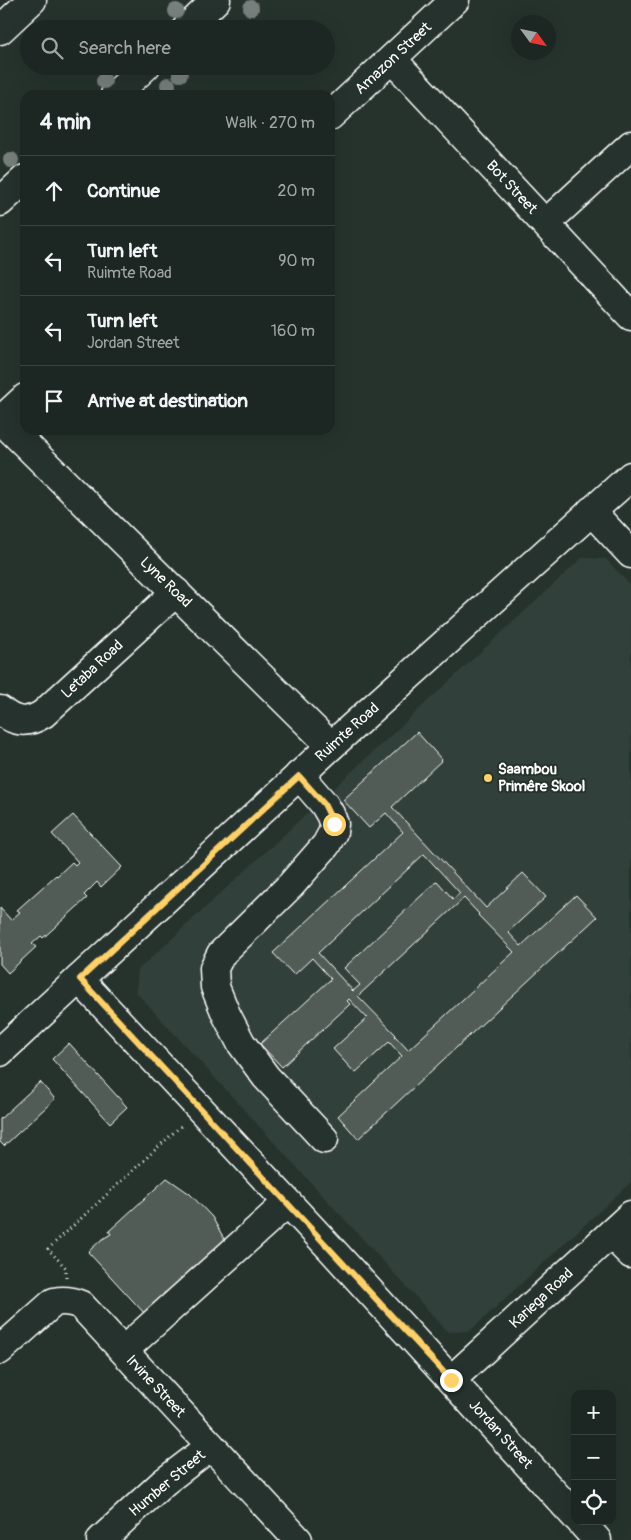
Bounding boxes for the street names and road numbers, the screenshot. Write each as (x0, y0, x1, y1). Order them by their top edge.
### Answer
street label: Amazon Street (351, 17, 436, 99)
street label: Bot Street (482, 157, 542, 219)
street label: Lyne Road (136, 553, 196, 612)
street label: Letaba Road (58, 636, 127, 703)
street label: Ruimte Road (311, 699, 383, 766)
street label: Kariega Road (506, 1264, 577, 1333)
street label: Irvine Street (122, 1351, 190, 1422)
street label: Jordan Street (465, 1396, 537, 1474)
street label: Humber Street (125, 1445, 210, 1521)

